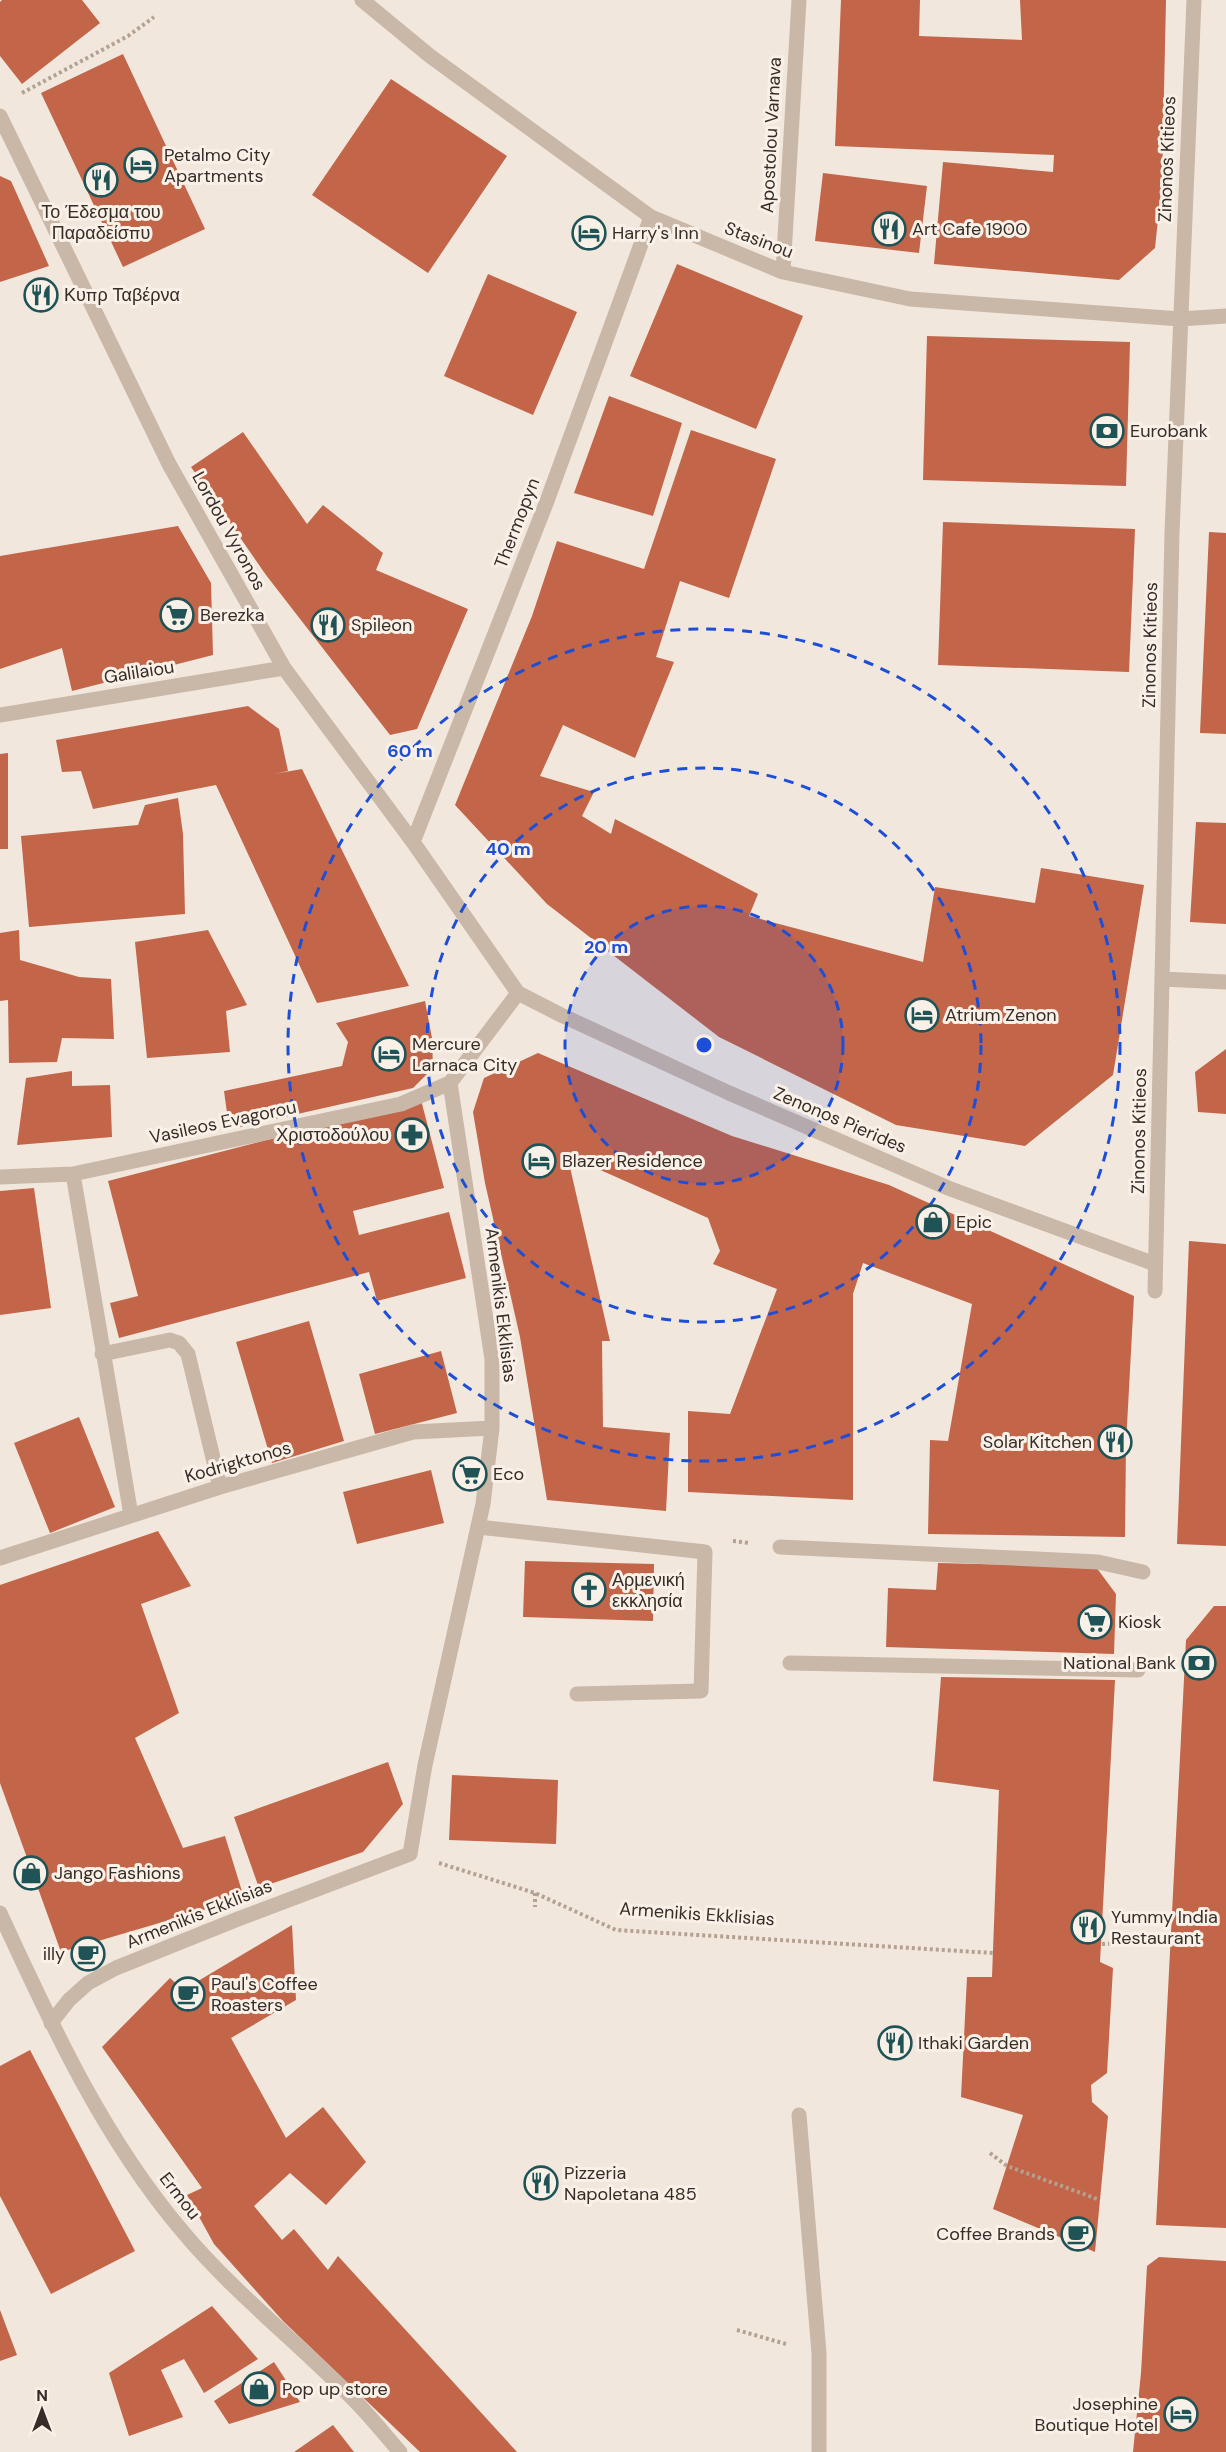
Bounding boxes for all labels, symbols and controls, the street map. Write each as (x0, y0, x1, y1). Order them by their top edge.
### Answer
street label: Apostolou Varnava (755, 57, 787, 213)
street label: Zinonos Kitieos (1153, 96, 1181, 222)
place label: Petalmo City Apartments (164, 143, 271, 188)
hotel icon: Petalmo City Apartments (123, 147, 159, 183)
restaurant icon: Το Έδεσμα του Παραδείσπυ (83, 162, 119, 198)
place label: Το Έδεσμα του Παραδείσπυ (41, 200, 161, 245)
restaurant icon: Art Cafe 1900 (871, 211, 907, 247)
hotel icon: Harry's Inn (571, 215, 607, 251)
street label: Stasinou (721, 216, 797, 264)
place label: Art Cafe 1900 (912, 217, 1027, 241)
place label: Harry's Inn (612, 221, 699, 245)
restaurant icon: Κυπρ Ταβέρνα (23, 277, 59, 313)
place label: Κυπρ Ταβέρνα (64, 283, 180, 307)
bank icon: Eurobank (1089, 413, 1125, 449)
place label: Eurobank (1130, 419, 1208, 443)
street label: Lordou Vyronos (186, 467, 272, 595)
street label: Thermopyn (489, 474, 545, 572)
street label: Zinonos Kitieos (1137, 582, 1163, 708)
supermarket icon: Berezka (159, 597, 195, 633)
place label: Berezka (200, 603, 265, 627)
restaurant icon: Spileon (310, 607, 346, 643)
place label: Spileon (351, 613, 412, 637)
street label: Galilaiou (102, 655, 176, 689)
text: 60 m (387, 739, 433, 763)
text: 40 m (485, 837, 531, 861)
text: 20 m (584, 935, 628, 959)
hotel icon: Atrium Zenon (904, 997, 940, 1033)
place label: Atrium Zenon (945, 1003, 1057, 1027)
place label: Mercure Larnaca City (412, 1032, 517, 1077)
centre of rings (694, 1035, 714, 1055)
hotel icon: Mercure Larnaca City (371, 1036, 407, 1072)
street label: Zinonos Kitieos (1126, 1068, 1152, 1194)
street label: Zenonos Pierides (770, 1081, 910, 1159)
street label: Vasileos Evagorou (147, 1095, 299, 1149)
pharmacy icon: Χριστοδούλου (394, 1117, 430, 1153)
place label: Χριστοδούλου (276, 1123, 389, 1147)
hotel icon: Blazer Residence (521, 1143, 557, 1179)
place label: Blazer Residence (562, 1149, 703, 1173)
shop icon: Epic (915, 1204, 951, 1240)
place label: Epic (956, 1210, 992, 1234)
street label: Armenikis Ekklisias (480, 1226, 522, 1384)
restaurant icon: Solar Kitchen (1097, 1424, 1133, 1460)
place label: Solar Kitchen (983, 1430, 1092, 1454)
street label: Kodrigktonos (182, 1435, 294, 1489)
supermarket icon: Eco (452, 1456, 488, 1492)
place label: Eco (493, 1462, 524, 1486)
place label: Αρμενική εκκλησία (612, 1568, 685, 1613)
church icon: Αρμενική εκκλησία (571, 1572, 607, 1608)
supermarket icon: Kiosk (1077, 1604, 1113, 1640)
place label: Kiosk (1118, 1610, 1162, 1634)
bank icon: National Bank (1181, 1645, 1217, 1681)
place label: National Bank (1063, 1651, 1176, 1675)
shop icon: Jango Fashions (13, 1855, 49, 1891)
place label: Jango Fashions (54, 1861, 181, 1885)
street label: Armenikis Ekklisias (122, 1874, 276, 1954)
street label: Armenikis Ekklisias (619, 1897, 775, 1931)
place label: Yummy India Restaurant (1111, 1905, 1218, 1950)
restaurant icon: Yummy India Restaurant (1070, 1909, 1106, 1945)
cafe icon: illy (70, 1936, 106, 1972)
place label: illy (43, 1942, 65, 1966)
place label: Paul's Coffee Roasters (211, 1972, 318, 2017)
cafe icon: Paul's Coffee Roasters (170, 1976, 206, 2012)
restaurant icon: Ithaki Garden (877, 2025, 913, 2061)
place label: Ithaki Garden (918, 2031, 1029, 2055)
place label: Pizzeria Napoletana 485 (564, 2161, 697, 2206)
restaurant icon: Pizzeria Napoletana 485 (523, 2165, 559, 2201)
street label: Ermou (154, 2167, 206, 2225)
cafe icon: Coffee Brands (1060, 2216, 1096, 2252)
place label: Coffee Brands (936, 2222, 1055, 2246)
shop icon: Pop up store (241, 2371, 277, 2407)
place label: Pop up store (282, 2377, 388, 2401)
north arrow (12, 2380, 72, 2440)
text: N (36, 2385, 48, 2406)
place label: Josephine Boutique Hotel (1035, 2392, 1158, 2437)
hotel icon: Josephine Boutique Hotel (1163, 2396, 1199, 2432)

